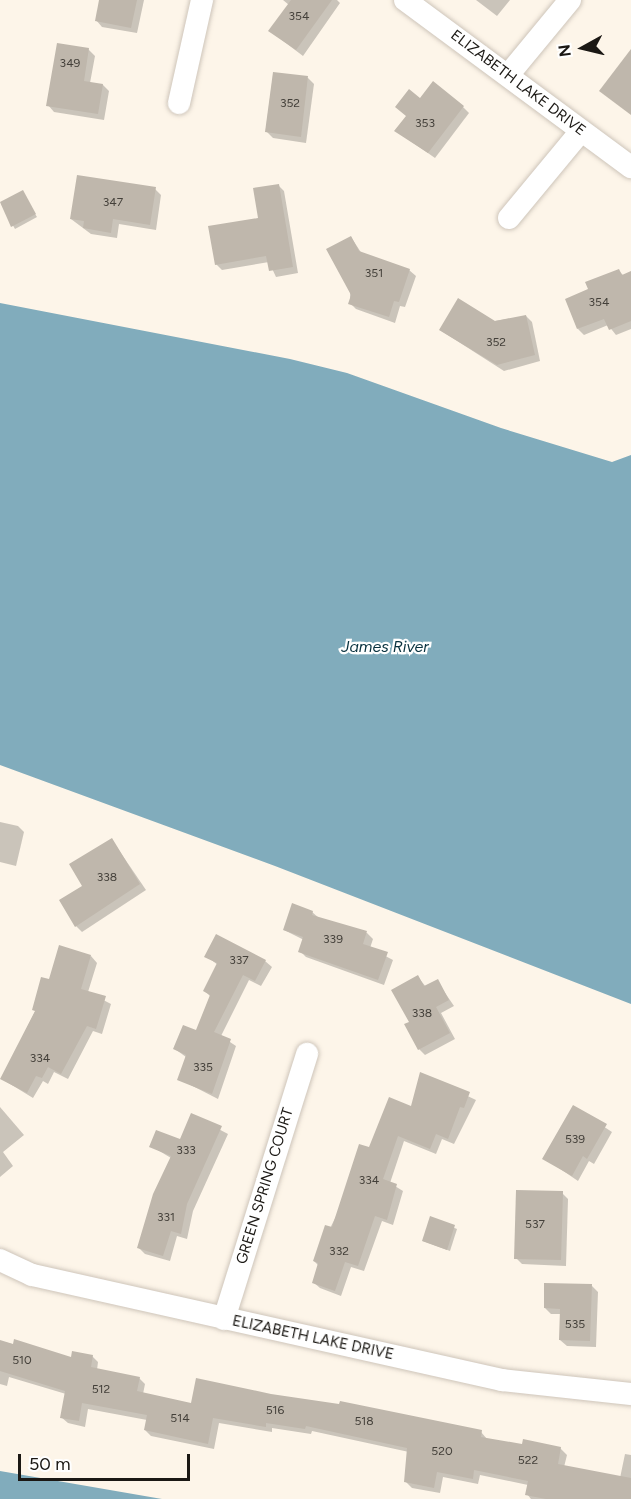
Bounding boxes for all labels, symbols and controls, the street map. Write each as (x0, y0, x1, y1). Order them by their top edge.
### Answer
house number: 354 (289, 10, 309, 24)
north arrow (553, 18, 613, 78)
street label: ELIZABETH LAKE DRIVE (447, 26, 589, 140)
text: N (554, 43, 575, 58)
house number: 349 (60, 57, 80, 71)
house number: 352 (280, 97, 300, 111)
house number: 353 (415, 117, 435, 131)
house number: 347 (103, 196, 123, 210)
house number: 351 (365, 267, 383, 281)
house number: 354 (589, 296, 609, 310)
house number: 352 (486, 336, 506, 350)
water label: James River (341, 637, 429, 657)
house number: 338 (97, 871, 117, 885)
house number: 339 (323, 933, 343, 947)
house number: 337 (229, 954, 249, 968)
house number: 338 (412, 1007, 432, 1021)
house number: 334 (30, 1052, 50, 1066)
house number: 335 (193, 1061, 213, 1075)
street label: GREEN SPRING COURT (233, 1106, 297, 1266)
house number: 539 (565, 1133, 585, 1147)
house number: 333 (176, 1144, 196, 1158)
house number: 334 (359, 1174, 379, 1188)
house number: 331 (157, 1211, 175, 1225)
house number: 537 (525, 1218, 545, 1232)
house number: 332 (329, 1245, 349, 1259)
street label: ELIZABETH LAKE DRIVE (231, 1312, 395, 1364)
house number: 535 (565, 1318, 585, 1332)
house number: 510 (12, 1354, 32, 1368)
house number: 512 (92, 1383, 110, 1397)
house number: 516 (266, 1404, 284, 1418)
house number: 514 (170, 1412, 190, 1426)
house number: 518 (354, 1415, 374, 1429)
scale bar (21, 1442, 194, 1480)
house number: 520 (431, 1445, 453, 1459)
text: 50 m (29, 1453, 71, 1475)
house number: 522 (518, 1454, 538, 1468)

